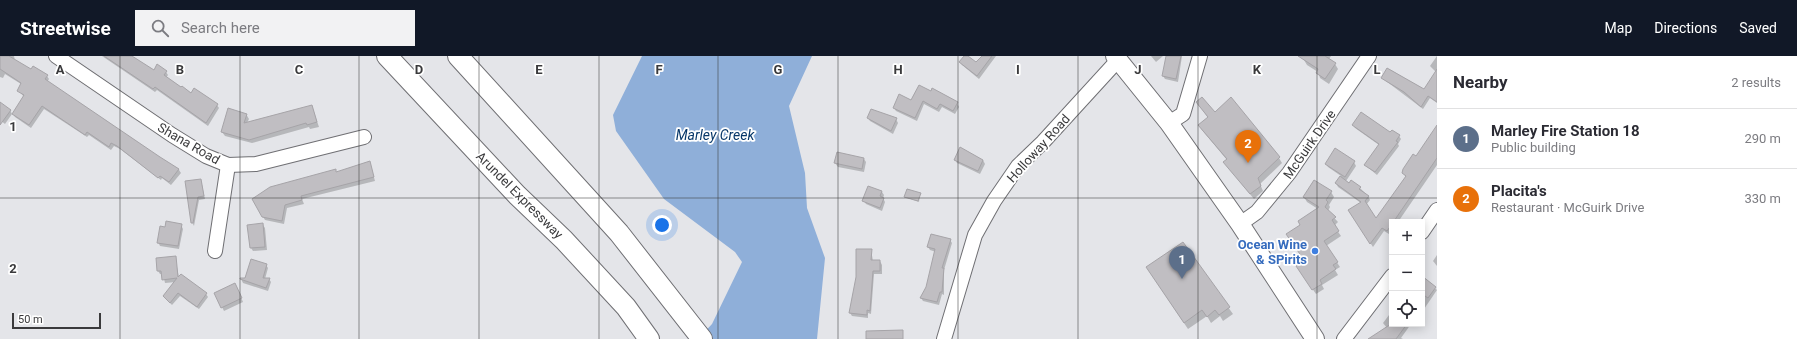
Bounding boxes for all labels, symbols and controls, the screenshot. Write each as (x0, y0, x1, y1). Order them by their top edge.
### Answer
search box (135, 10, 415, 46)
text: Streetwise (20, 17, 111, 40)
icon: search (149, 17, 171, 39)
text: Search here (181, 19, 260, 37)
text: Map (1605, 20, 1632, 36)
text: Directions (1654, 20, 1717, 36)
text: Saved (1739, 20, 1777, 36)
text: A (56, 62, 65, 77)
text: B (176, 62, 184, 77)
text: C (295, 62, 304, 77)
text: D (415, 62, 423, 77)
text: E (535, 62, 543, 77)
text: F (655, 62, 663, 77)
text: G (774, 62, 783, 77)
text: H (893, 62, 903, 77)
text: I (1016, 62, 1020, 77)
text: J (1134, 62, 1142, 77)
text: K (1253, 62, 1262, 77)
text: L (1373, 62, 1381, 77)
text: Nearby (1453, 72, 1508, 92)
text: 2 results (1731, 75, 1781, 90)
street label: McGuirk Drive (1280, 107, 1339, 182)
street label: Holloway Road (1004, 111, 1073, 185)
text: 1 (9, 119, 17, 134)
street label: Shana Road (155, 120, 222, 167)
text: Marley Fire Station 18 (1491, 122, 1640, 140)
water label: Marley Creek (676, 127, 755, 143)
pin: 2 (1235, 130, 1261, 163)
text: 1 (1462, 131, 1470, 146)
text: 290 m (1744, 131, 1781, 146)
text: Public building (1491, 140, 1576, 155)
street label: Arundel Expressway (473, 149, 566, 242)
text: Placita's (1491, 182, 1547, 200)
text: 2 (1462, 191, 1470, 206)
text: 330 m (1744, 191, 1781, 206)
text: Restaurant · McGuirk Drive (1491, 200, 1644, 215)
your location (652, 215, 672, 235)
map controls (1389, 219, 1425, 327)
button: + (1389, 219, 1425, 255)
place label: Ocean Wine & SPirits (1238, 237, 1307, 267)
pin: 1 (1169, 246, 1195, 279)
marker: Ocean Wine & SPirits (1310, 246, 1320, 256)
button: − (1389, 255, 1425, 291)
text: 2 (9, 261, 17, 276)
button: locate (1389, 291, 1425, 327)
scale bar (12, 311, 101, 330)
text: 50 m (18, 313, 43, 326)

